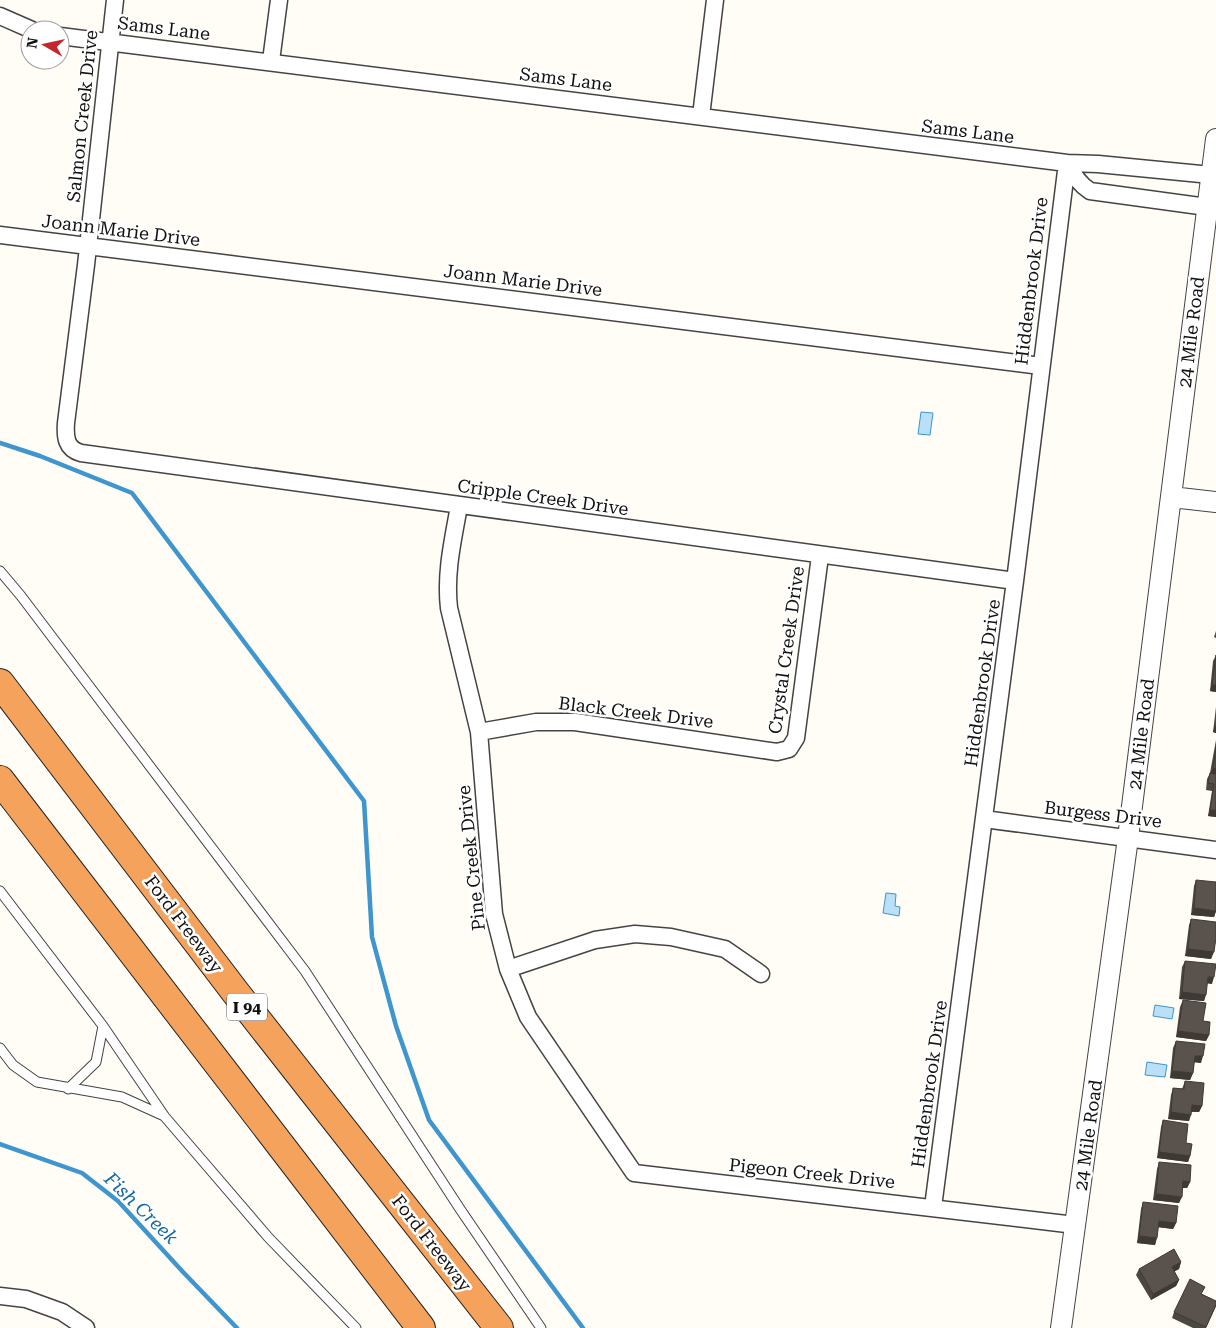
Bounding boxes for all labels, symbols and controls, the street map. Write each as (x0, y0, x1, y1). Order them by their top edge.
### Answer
street label: Sams Lane (116, 12, 212, 44)
north arrow (20, 20, 70, 70)
street label: Salmon Creek Drive (63, 29, 102, 203)
text: N (23, 36, 41, 50)
street label: Sams Lane (518, 63, 614, 95)
street label: Sams Lane (920, 115, 1016, 147)
street label: Hiddenbrook Drive (1010, 196, 1052, 366)
street label: Joann Marie Drive (41, 210, 202, 250)
street label: Joann Marie Drive (443, 260, 604, 300)
street label: 24 Mile Road (1174, 275, 1208, 389)
street label: Cripple Creek Drive (456, 475, 630, 519)
street label: Crystal Creek Drive (764, 565, 808, 735)
street label: Hiddenbrook Drive (960, 598, 1004, 768)
street label: 24 Mile Road (1124, 677, 1158, 791)
street label: Black Creek Drive (557, 692, 715, 732)
street label: Pine Creek Drive (453, 784, 489, 932)
street label: Burgess Drive (1043, 796, 1163, 832)
street label: Ford Freeway (141, 871, 228, 977)
road number: I 94 (227, 994, 267, 1020)
street label: Hiddenbrook Drive (907, 999, 951, 1169)
street label: 24 Mile Road (1070, 1078, 1106, 1192)
street label: Pigeon Creek Drive (728, 1154, 896, 1192)
water label: Fish Creek (99, 1167, 183, 1249)
street label: Ford Freeway (388, 1191, 476, 1296)

